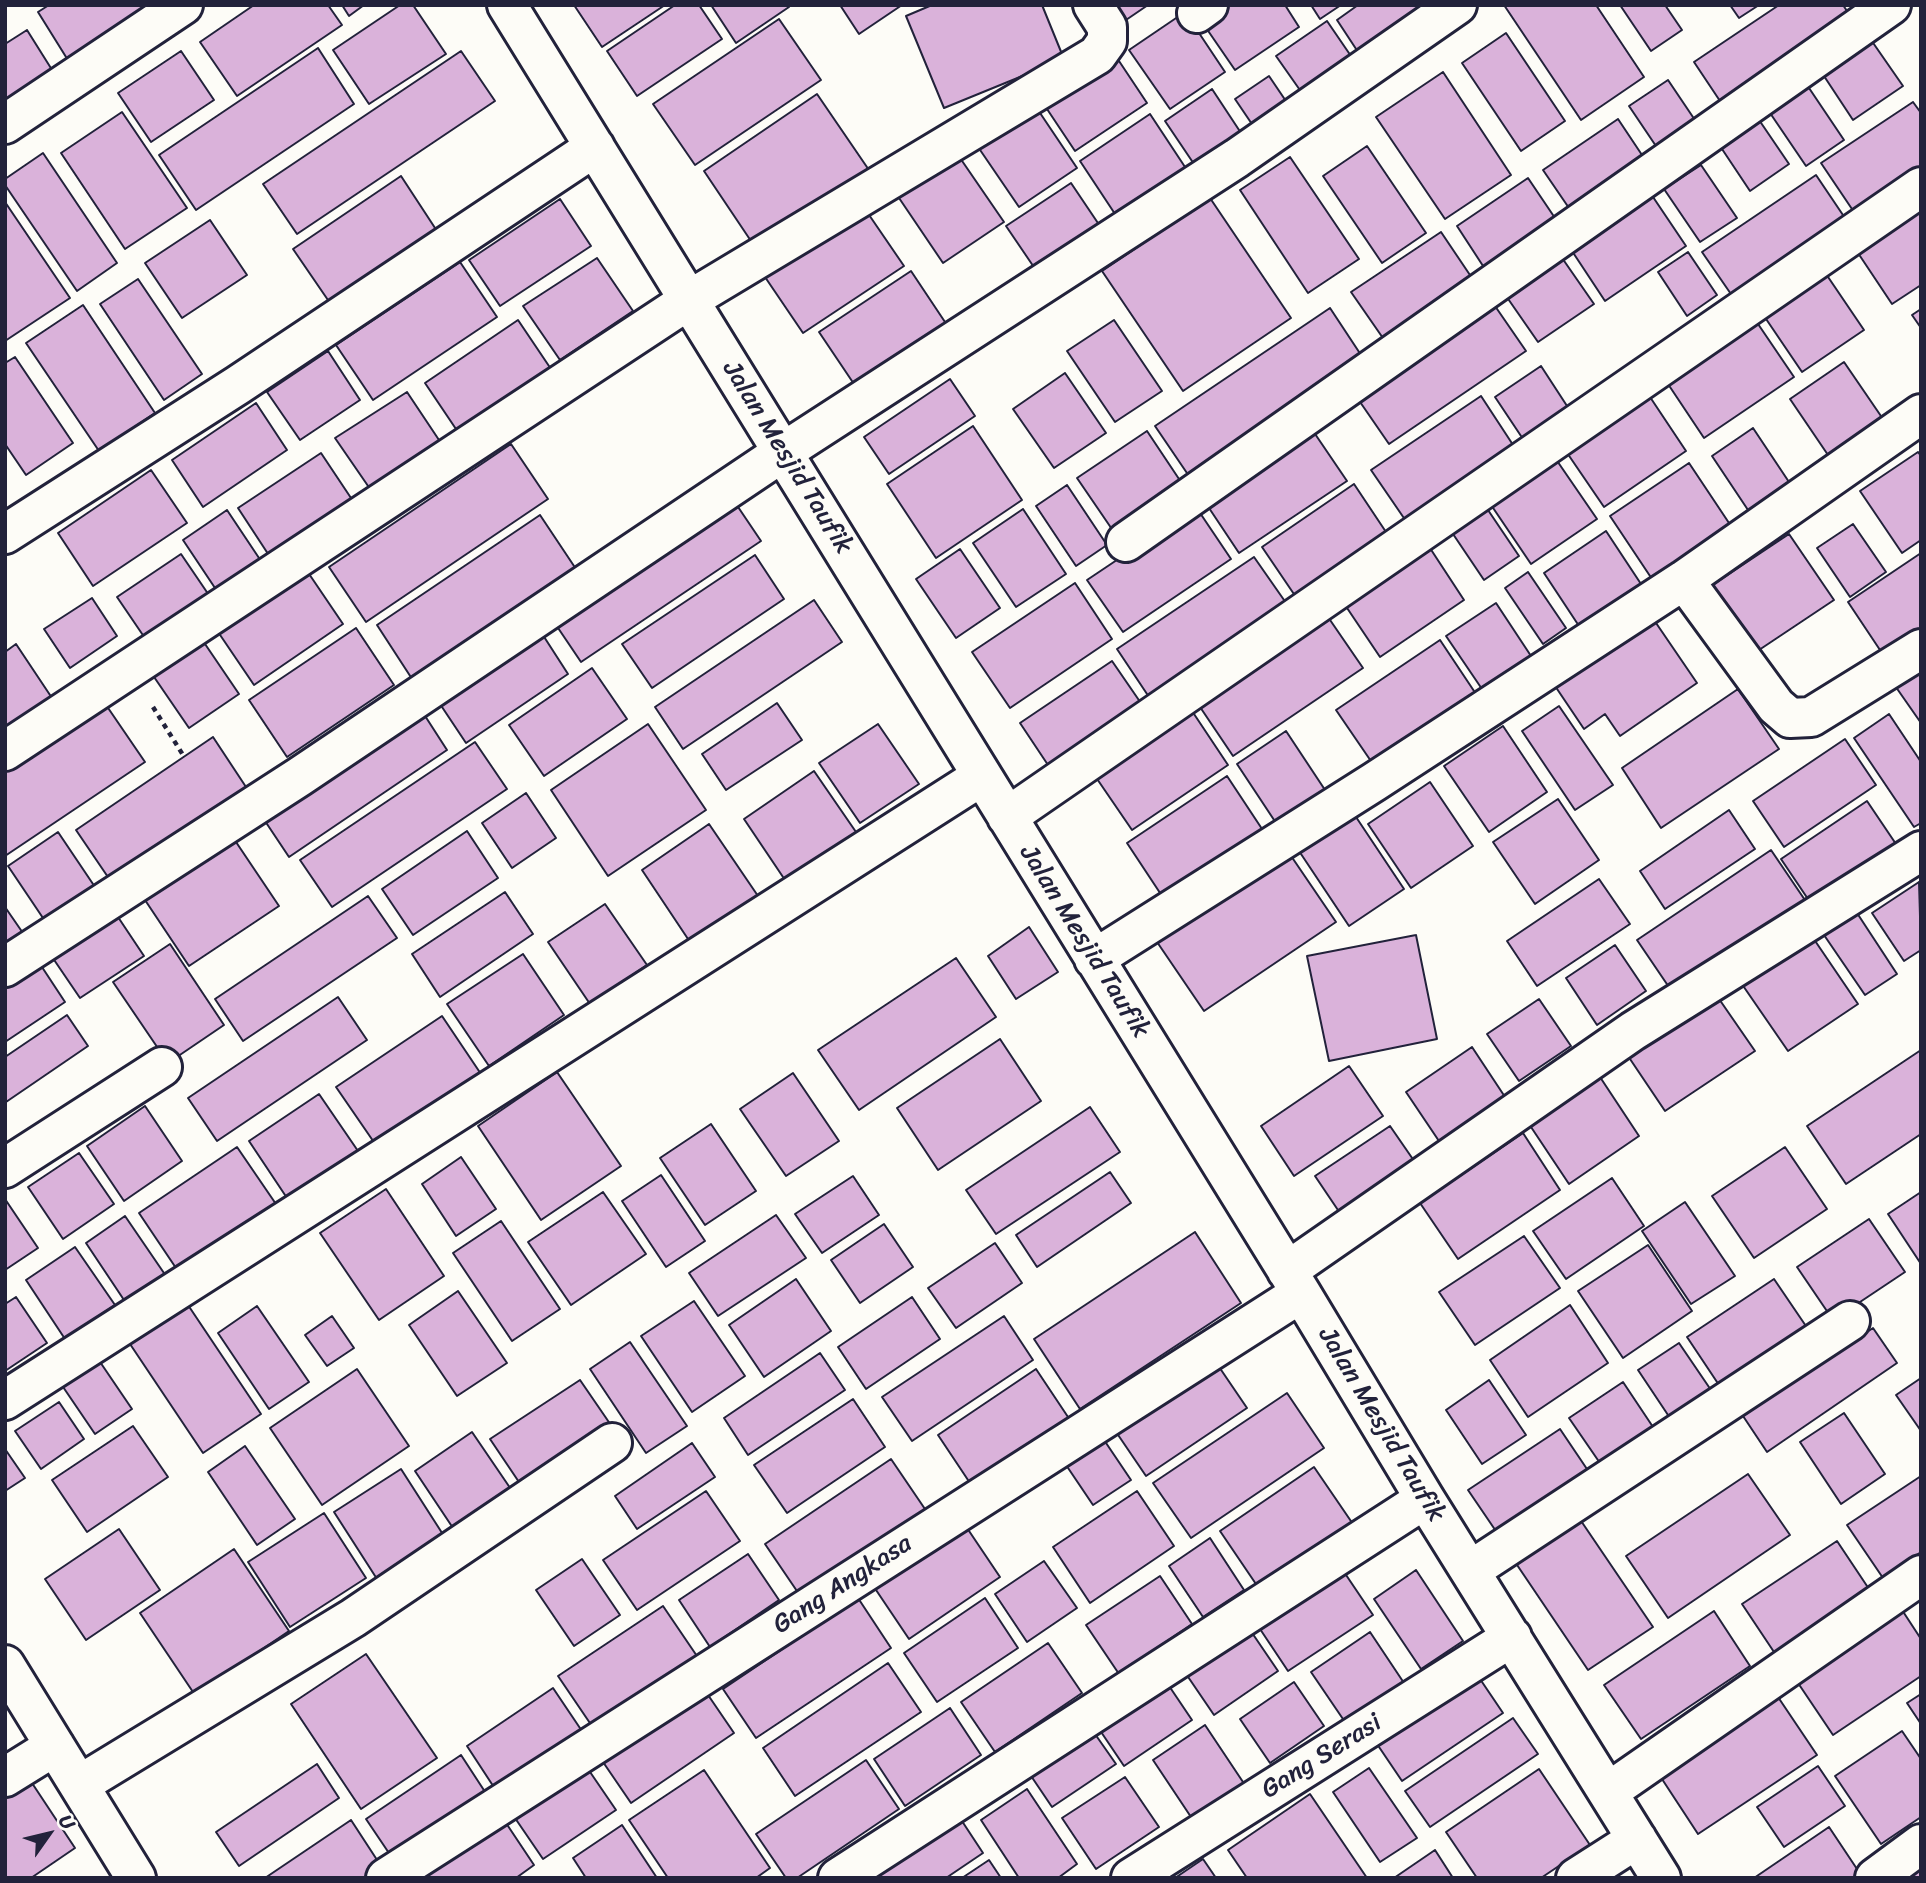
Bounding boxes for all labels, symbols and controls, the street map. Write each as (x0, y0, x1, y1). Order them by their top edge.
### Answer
street label: Jalan Mesjid Taufik (715, 356, 859, 560)
street label: Jalan Mesjid Taufik (1012, 840, 1156, 1044)
street label: Jalan Mesjid Taufik (1311, 1322, 1451, 1528)
street label: Gang Angkasa (768, 1529, 918, 1641)
street label: Gang Serasi (1256, 1708, 1388, 1806)
north arrow (14, 1799, 84, 1869)
text: U (50, 1808, 84, 1836)

